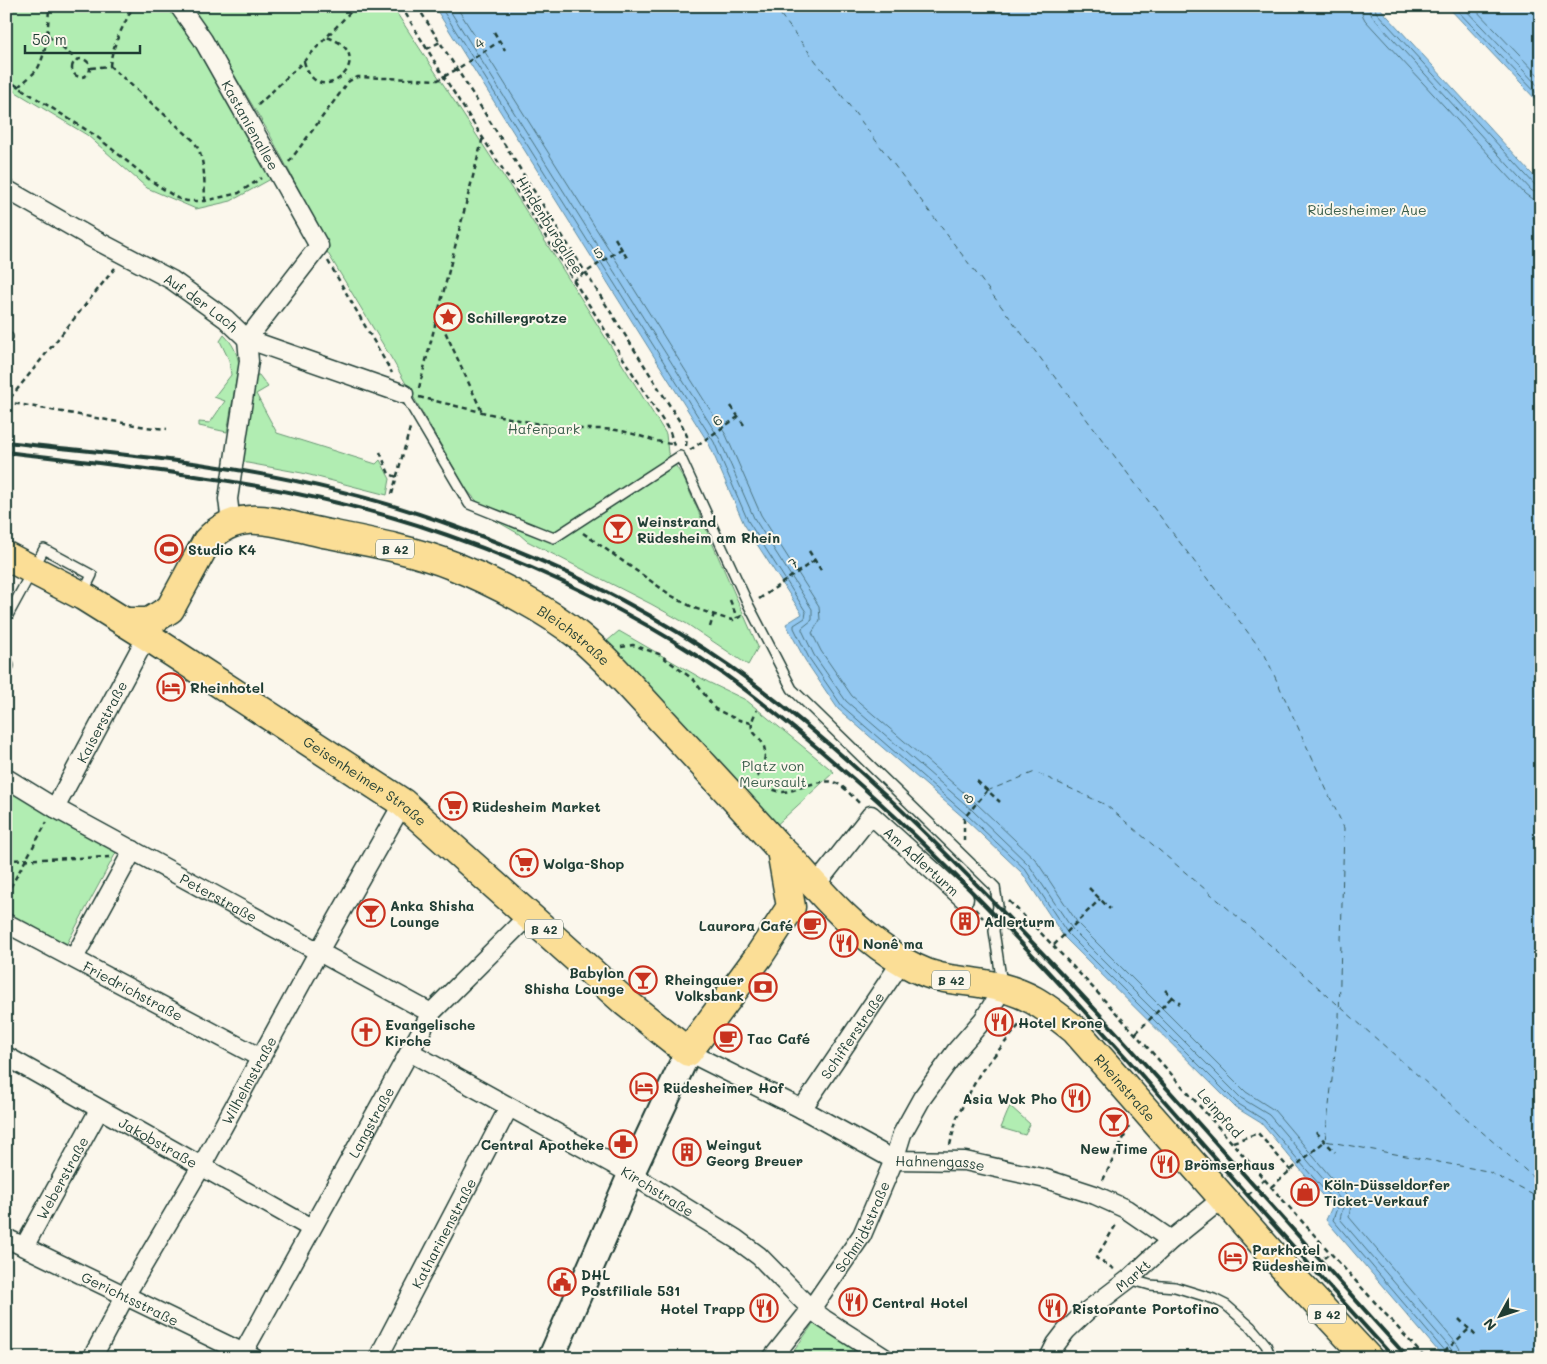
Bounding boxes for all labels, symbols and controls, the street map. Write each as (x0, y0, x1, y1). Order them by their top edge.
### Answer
scale bar (25, 22, 140, 54)
text: 50 m (32, 29, 67, 49)
street label: 4 (470, 32, 488, 53)
street label: Kastanienallee (218, 76, 284, 173)
street label: Hindenburgallee (512, 172, 588, 278)
park label: Rüdesheimer Aue (1307, 200, 1427, 219)
street label: 5 (589, 243, 607, 263)
street label: Auf der Lach (161, 268, 243, 336)
place icon: Schillergrotze (433, 302, 463, 332)
place label: Schillergrotze (467, 308, 567, 327)
street label: 6 (708, 410, 726, 430)
park label: Hafenpark (508, 419, 580, 438)
place label: Weinstrand Rüdesheim am Rhein (637, 512, 780, 547)
bar icon: Weinstrand Rüdesheim am Rhein (603, 514, 633, 544)
sports icon: Studio K4 (154, 534, 184, 564)
place label: Studio K4 (188, 540, 256, 559)
road number: B 42 (376, 540, 414, 558)
street label: 7 (784, 553, 802, 573)
street label: Bleichstraße (534, 600, 614, 669)
hotel icon: Rheinhotel (156, 672, 186, 702)
street label: Kaiserstraße (72, 677, 131, 766)
place label: Rheinhotel (190, 678, 264, 697)
street label: Geisenheimer Straße (300, 731, 431, 830)
park label: Platz von Meursault (739, 756, 807, 791)
street label: 8 (958, 789, 978, 807)
supermarket icon: Rüdesheim Market (438, 791, 468, 821)
place label: Rüdesheim Market (472, 797, 601, 816)
street label: Am Adlerturm (880, 822, 964, 900)
supermarket icon: Wolga-Shop (509, 848, 539, 878)
place label: Wolga-Shop (543, 854, 624, 873)
street label: Peterstraße (177, 869, 261, 926)
place label: Anka Shisha Lounge (390, 896, 475, 931)
bar icon: Anka Shisha Lounge (356, 898, 386, 928)
building icon: Adlerturm (950, 906, 980, 936)
cafe icon: Laurora Café (797, 910, 827, 940)
place label: Adlerturm (984, 912, 1055, 931)
place label: Laurora Café (699, 916, 793, 935)
road number: B 42 (525, 920, 563, 939)
restaurant icon: Nonê ma (829, 928, 859, 958)
place label: Nonê ma (863, 934, 924, 953)
street label: Friedrichstraße (80, 956, 187, 1025)
place label: Babylon Shisha Lounge (524, 963, 624, 998)
bar icon: Babylon Shisha Lounge (628, 965, 658, 995)
place label: Rheingauer Volksbank (664, 970, 744, 1005)
road number: B 42 (932, 970, 970, 990)
bank icon: Rheingauer Volksbank (748, 972, 778, 1002)
street label: Schifferstraße (816, 988, 888, 1083)
restaurant icon: Hotel Krone (984, 1007, 1014, 1037)
place label: Hotel Krone (1018, 1013, 1103, 1032)
place label: Evangelische Kirche (385, 1015, 475, 1050)
church icon: Evangelische Kirche (351, 1017, 381, 1047)
cafe icon: Tac Café (713, 1023, 743, 1053)
place label: Tac Café (747, 1029, 810, 1048)
street label: Wilhelmstraße (217, 1033, 280, 1128)
street label: Rheinstraße (1091, 1050, 1160, 1125)
hotel icon: Rüdesheimer Hof (629, 1072, 659, 1102)
place label: Rüdesheimer Hof (663, 1078, 785, 1097)
street label: Langstraße (343, 1083, 398, 1161)
restaurant icon: Asia Wok Pho (1061, 1083, 1091, 1113)
street label: Leinpfad (1193, 1084, 1247, 1142)
place label: Asia Wok Pho (963, 1089, 1057, 1108)
bar icon: New Time (1099, 1107, 1129, 1137)
street label: Jakobstraße (116, 1112, 201, 1172)
pharmacy icon: Central Apotheke (608, 1129, 638, 1159)
street label: Weberstraße (32, 1133, 92, 1223)
place label: Central Apotheke (481, 1135, 604, 1154)
place label: Weingut Georg Breuer (706, 1135, 803, 1170)
building icon: Weingut Georg Breuer (672, 1137, 702, 1167)
place label: New Time (1080, 1139, 1148, 1158)
restaurant icon: Brömserhaus (1150, 1149, 1180, 1179)
street label: Hahnengasse (895, 1151, 987, 1175)
place label: Brömserhaus (1184, 1155, 1275, 1174)
street label: Kirchstraße (618, 1161, 698, 1220)
street label: Katharinenstraße (407, 1175, 480, 1291)
place label: Köln-Düsseldorfer Ticket-Verkauf (1324, 1175, 1450, 1210)
shop icon: Köln-Düsseldorfer Ticket-Verkauf (1290, 1177, 1320, 1207)
street label: Schmidtstraße (830, 1178, 893, 1276)
place label: Parkhotel Rüdesheim (1252, 1240, 1326, 1275)
hotel icon: Parkhotel Rüdesheim (1218, 1242, 1248, 1272)
street label: Markt (1111, 1255, 1154, 1296)
place label: DHL Postfiliale 531 (581, 1265, 680, 1300)
street label: Gerichtsstraße (78, 1267, 182, 1330)
public building icon: DHL Postfiliale 531 (547, 1267, 577, 1297)
restaurant icon: Central Hotel (838, 1287, 868, 1317)
north arrow (1474, 1292, 1524, 1342)
restaurant icon: Hotel Trapp (749, 1293, 779, 1323)
place label: Central Hotel (872, 1293, 968, 1312)
restaurant icon: Ristorante Portofino (1038, 1293, 1068, 1323)
place label: Hotel Trapp (660, 1299, 745, 1318)
place label: Ristorante Portofino (1072, 1299, 1220, 1318)
road number: B 42 (1308, 1305, 1346, 1324)
text: N (1479, 1314, 1500, 1335)

